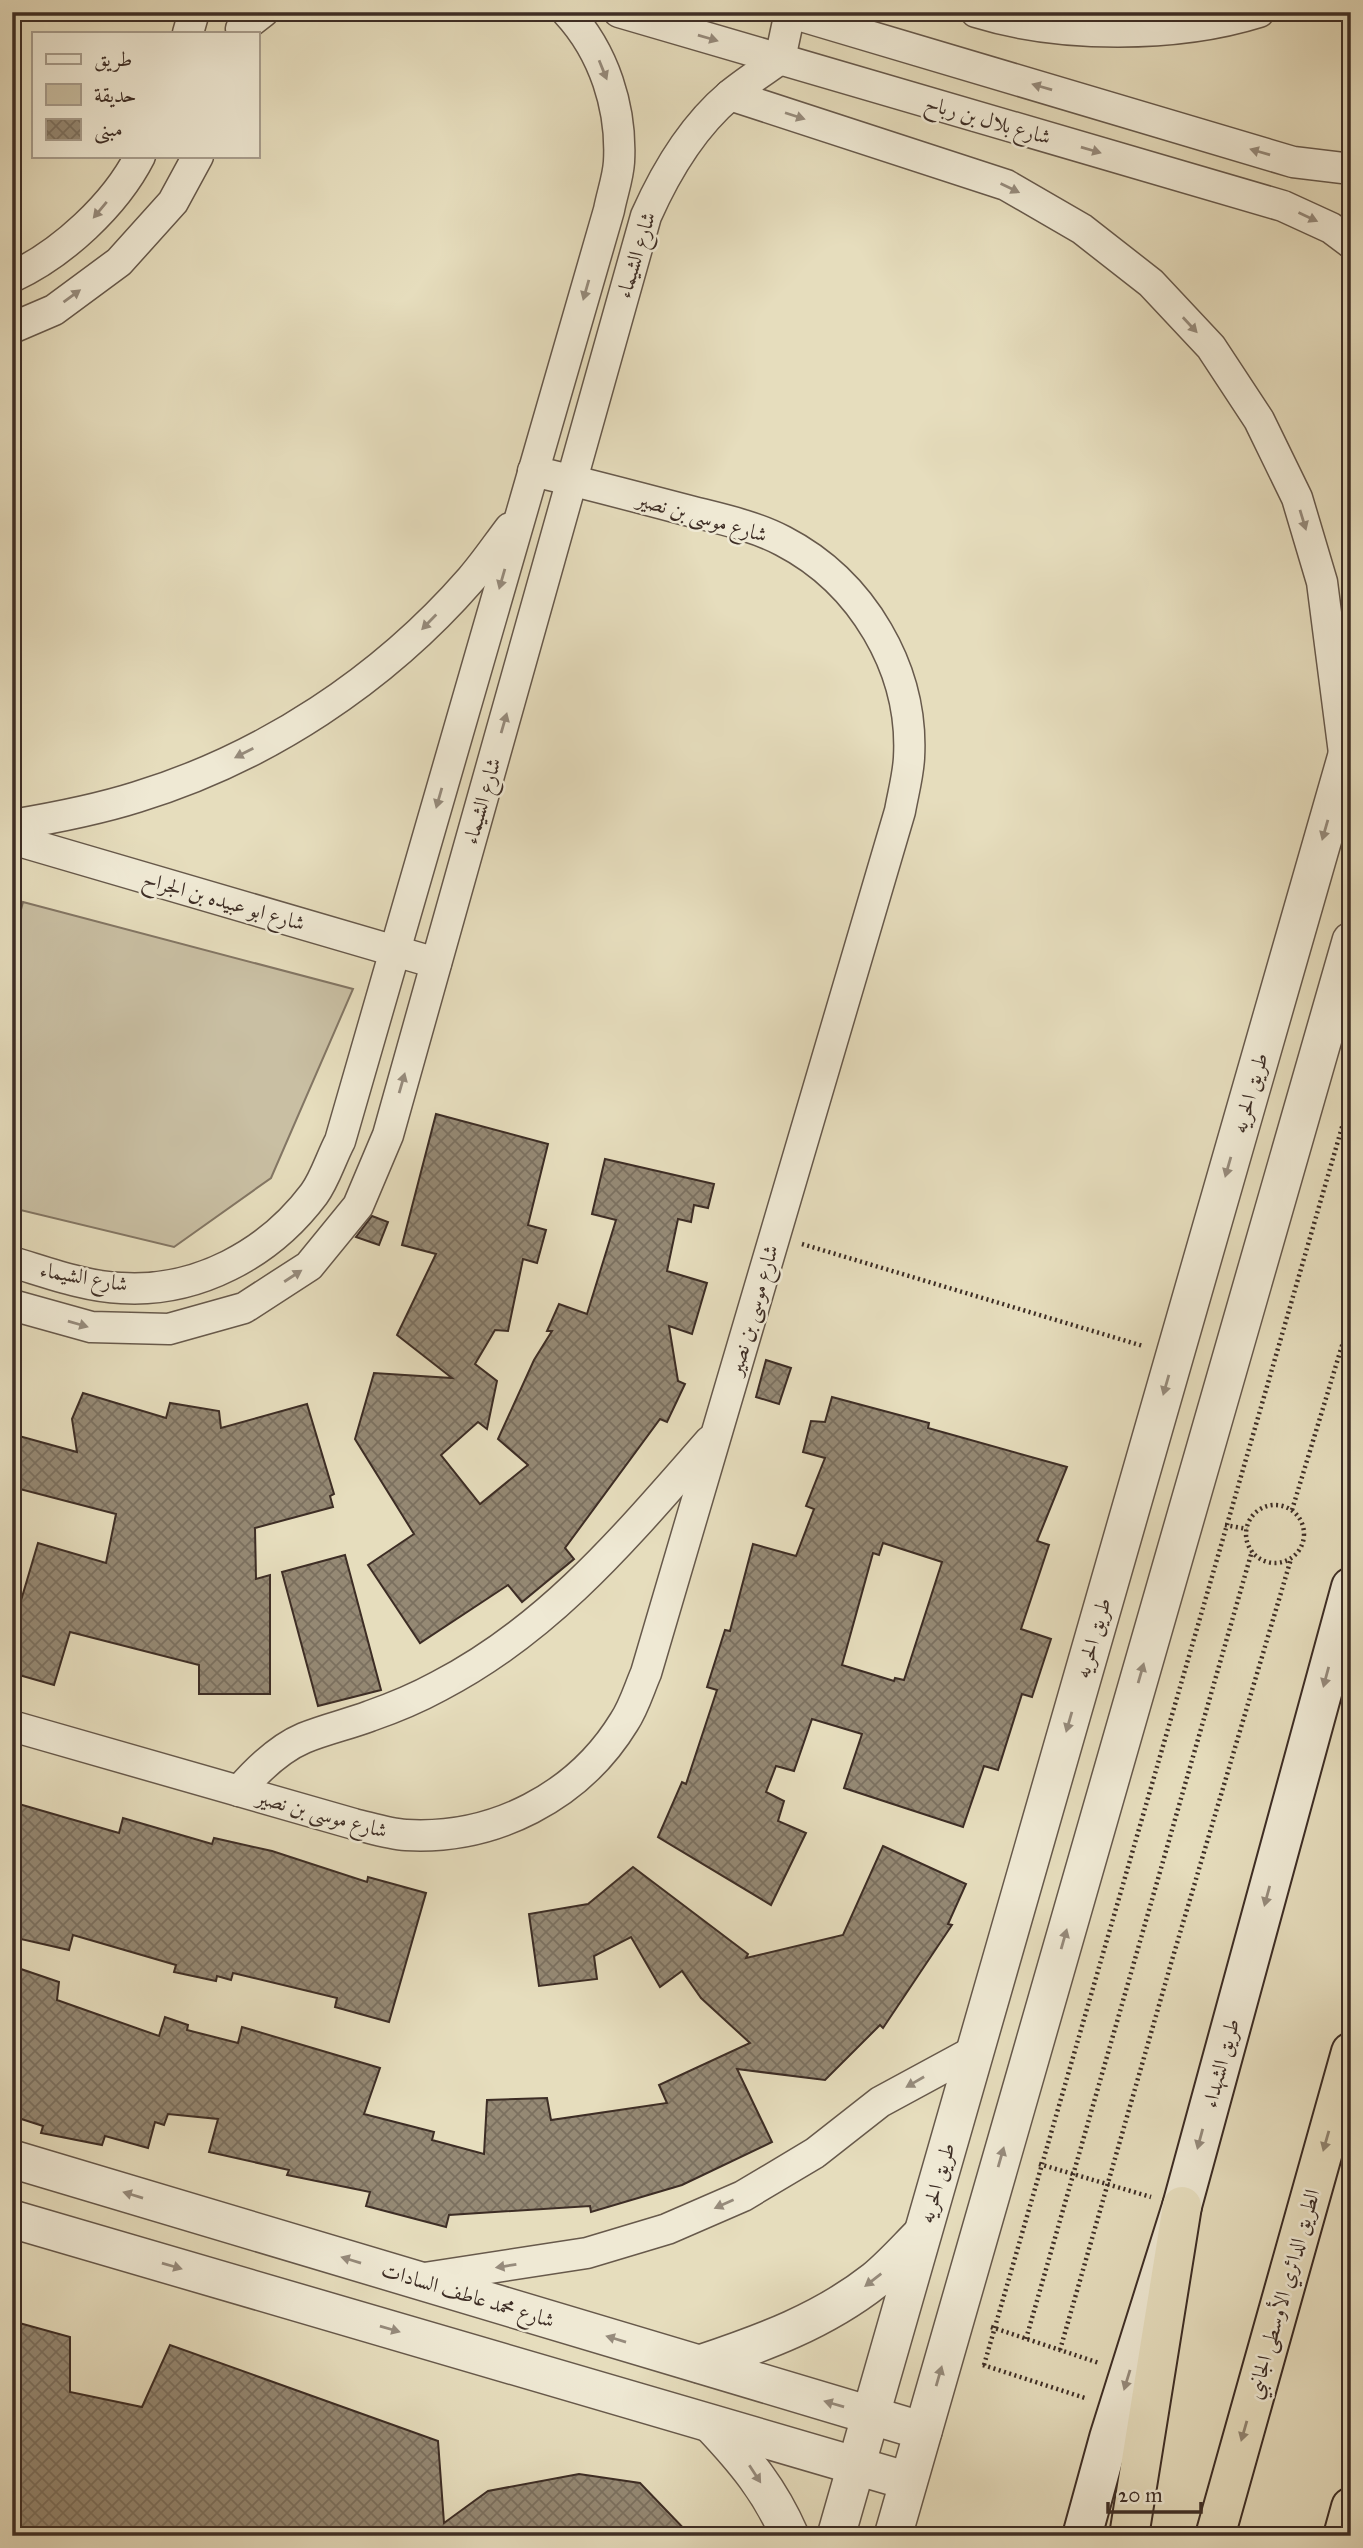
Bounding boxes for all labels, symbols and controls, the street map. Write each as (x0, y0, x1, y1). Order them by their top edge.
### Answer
legend (32, 32, 259, 158)
one-way arrow (698, 34, 719, 44)
text: طريق (94, 46, 132, 72)
one-way arrow (598, 59, 609, 80)
text: حديقة (94, 82, 137, 108)
one-way arrow (1031, 82, 1052, 92)
street label: شارع بلال بن رباح (920, 90, 1054, 156)
one-way arrow (784, 111, 805, 122)
text: مبنى (94, 116, 123, 144)
one-way arrow (1081, 145, 1102, 155)
one-way arrow (1249, 147, 1270, 157)
one-way arrow (1000, 183, 1020, 194)
one-way arrow (92, 201, 107, 219)
street label: شارع الشيماء (611, 209, 666, 303)
one-way arrow (1298, 211, 1318, 223)
one-way arrow (580, 280, 590, 301)
one-way arrow (63, 290, 81, 304)
one-way arrow (1182, 316, 1198, 334)
street label: شارع موسى بن نصير (631, 485, 770, 553)
one-way arrow (1299, 510, 1309, 531)
one-way arrow (496, 569, 506, 590)
one-way arrow (421, 613, 437, 630)
one-way arrow (499, 712, 509, 733)
one-way arrow (234, 748, 254, 759)
street label: شارع الشيماء (457, 755, 512, 849)
one-way arrow (433, 788, 443, 809)
one-way arrow (1320, 820, 1330, 841)
street label: شارع ابو عبيده بن الجراح (138, 865, 308, 942)
street label: طريق الحريه (1226, 1050, 1274, 1136)
one-way arrow (398, 1073, 408, 1094)
one-way arrow (1223, 1156, 1233, 1177)
street label: شارع موسى بن نصير (721, 1242, 789, 1381)
street label: شارع الشيماء (37, 1256, 130, 1302)
one-way arrow (283, 1270, 302, 1283)
one-way arrow (68, 1319, 89, 1329)
one-way arrow (1160, 1375, 1170, 1396)
street label: طريق الحريه (1069, 1595, 1117, 1681)
one-way arrow (1136, 1662, 1146, 1683)
one-way arrow (1321, 1666, 1331, 1687)
one-way arrow (1064, 1711, 1074, 1732)
street label: شارع موسى بن نصير (251, 1784, 390, 1849)
one-way arrow (1261, 1886, 1271, 1907)
one-way arrow (1060, 1928, 1070, 1949)
street label: طريق الشهداء (1197, 2016, 1246, 2111)
one-way arrow (905, 2076, 925, 2088)
one-way arrow (1195, 2129, 1205, 2150)
one-way arrow (1320, 2131, 1330, 2152)
street label: طريق الحريه (913, 2140, 961, 2226)
one-way arrow (997, 2147, 1007, 2168)
street label: الطريق الدائري الأوسطى الجانبي (1239, 2186, 1331, 2403)
one-way arrow (122, 2190, 143, 2200)
one-way arrow (714, 2198, 734, 2210)
one-way arrow (340, 2255, 361, 2265)
street label: شارع محمد عاطف السادات (377, 2256, 558, 2338)
one-way arrow (162, 2261, 183, 2271)
one-way arrow (495, 2261, 517, 2272)
one-way arrow (865, 2273, 883, 2288)
one-way arrow (380, 2325, 401, 2335)
one-way arrow (605, 2333, 626, 2343)
one-way arrow (934, 2365, 944, 2386)
one-way arrow (1122, 2370, 1132, 2391)
one-way arrow (823, 2398, 844, 2408)
one-way arrow (1238, 2420, 1249, 2442)
one-way arrow (748, 2465, 762, 2483)
scale bar (1108, 2471, 1200, 2515)
text: 20 m (1118, 2482, 1163, 2508)

